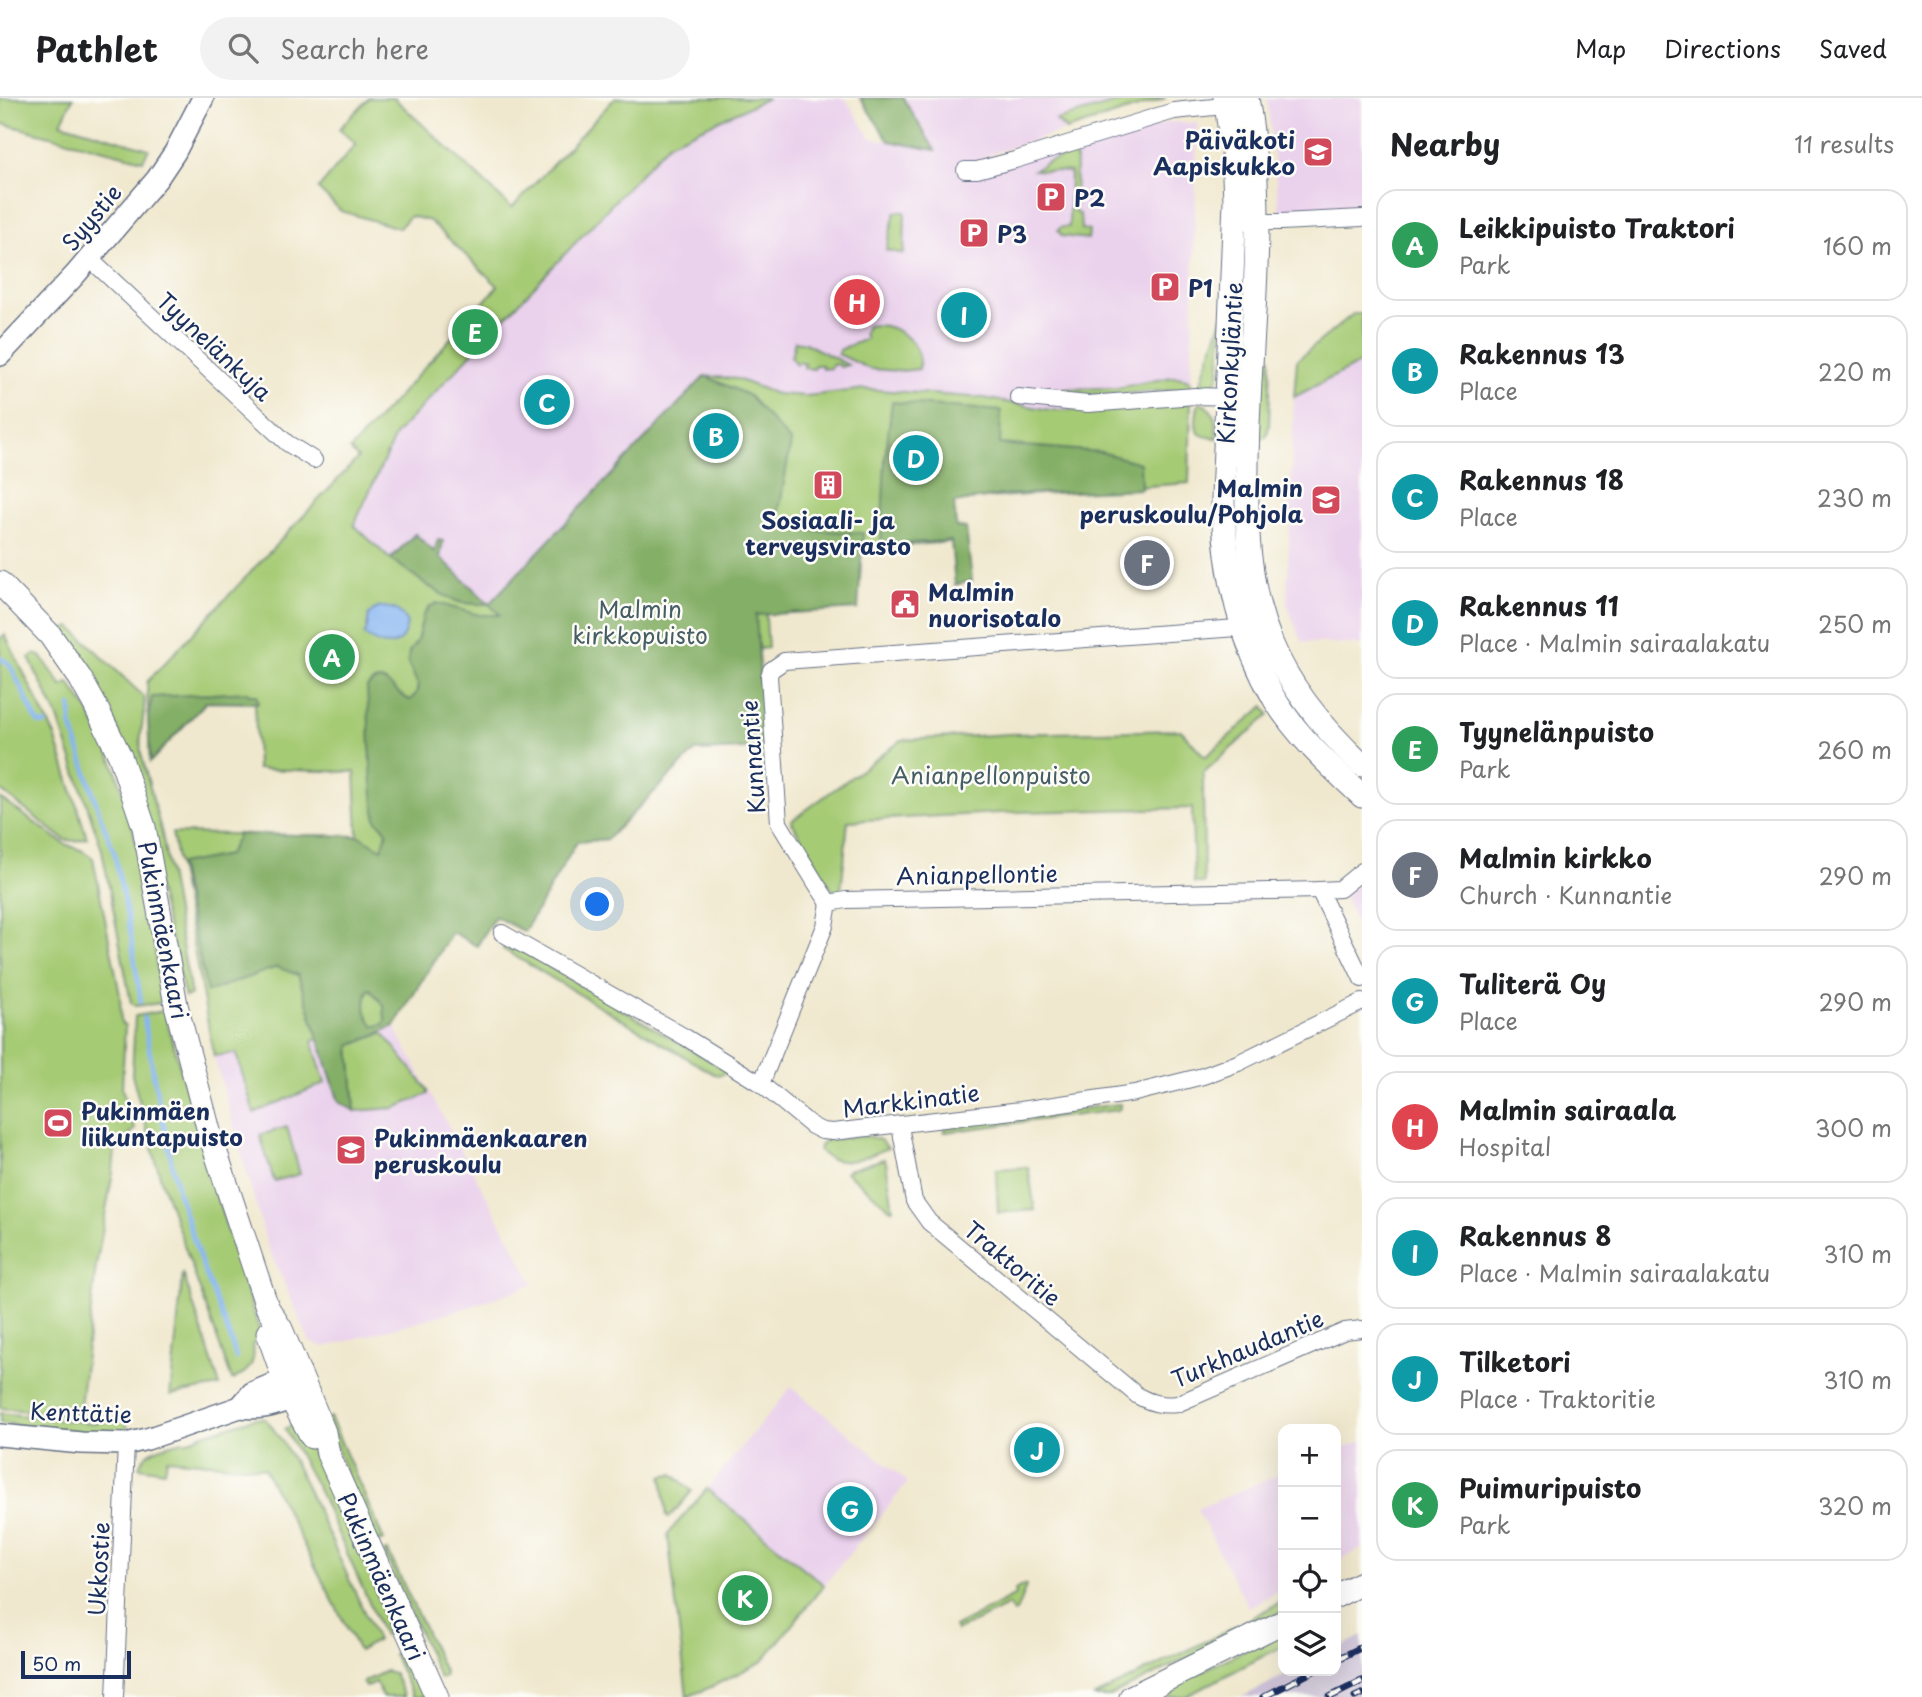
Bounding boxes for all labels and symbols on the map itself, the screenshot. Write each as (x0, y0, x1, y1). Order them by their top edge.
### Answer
place label: Päiväkoti Aapiskukko (1153, 122, 1295, 183)
school or university icon: Päiväkoti Aapiskukko (1301, 135, 1335, 169)
street label: Syystie (53, 176, 129, 258)
parking icon: P2 (1034, 180, 1068, 214)
place label: P2 (1074, 180, 1105, 215)
parking icon: P3 (957, 216, 991, 250)
place label: P3 (997, 216, 1027, 251)
parking icon: P1 (1148, 270, 1182, 304)
place label: P1 (1188, 270, 1213, 305)
pin: H (834, 276, 880, 328)
street label: Kirkonkyläntie (1207, 281, 1251, 445)
street label: Tyynelänkuja (150, 283, 281, 409)
pin: I (941, 289, 987, 341)
pin: E (452, 306, 498, 358)
pin: C (524, 376, 570, 428)
pin: B (693, 410, 739, 462)
pin: D (893, 432, 939, 484)
building icon: Sosiaali- ja terveysvirasto (811, 468, 845, 502)
place label: Malmin peruskoulu/Pohjola (1080, 470, 1303, 531)
school or university icon: Malmin peruskoulu/Pohjola (1309, 483, 1343, 517)
place label: Sosiaali- ja terveysvirasto (745, 502, 911, 563)
pin: F (1124, 537, 1170, 589)
place label: Malmin nuorisotalo (928, 574, 1061, 635)
public building icon: Malmin nuorisotalo (888, 587, 922, 621)
park label: Malmin kirkkopuisto (572, 591, 708, 652)
pin: A (309, 631, 355, 683)
street label: Kunnantie (731, 699, 773, 815)
park label: Anianpellonpuisto (891, 757, 1091, 792)
street label: Pukinmäenkaari (130, 838, 198, 1022)
street label: Anianpellontie (896, 855, 1058, 893)
your location (580, 887, 614, 921)
street label: Markkinatie (841, 1074, 981, 1126)
place label: Pukinmäen liikuntapuisto (81, 1093, 243, 1154)
sports icon: Pukinmäen liikuntapuisto (41, 1106, 75, 1140)
place label: Pukinmäenkaaren peruskoulu (374, 1120, 588, 1181)
school or university icon: Pukinmäenkaaren peruskoulu (334, 1133, 368, 1167)
street label: Traktoritie (957, 1212, 1069, 1314)
street label: Turkhaudantie (1165, 1300, 1329, 1396)
street label: Kenttätie (29, 1393, 133, 1431)
pin: J (1014, 1424, 1060, 1476)
pin: G (827, 1483, 873, 1535)
street label: Pukinmäenkaari (329, 1486, 435, 1666)
street label: Ukkostie (78, 1521, 118, 1617)
pin: K (722, 1572, 768, 1624)
scale bar (21, 1648, 131, 1680)

